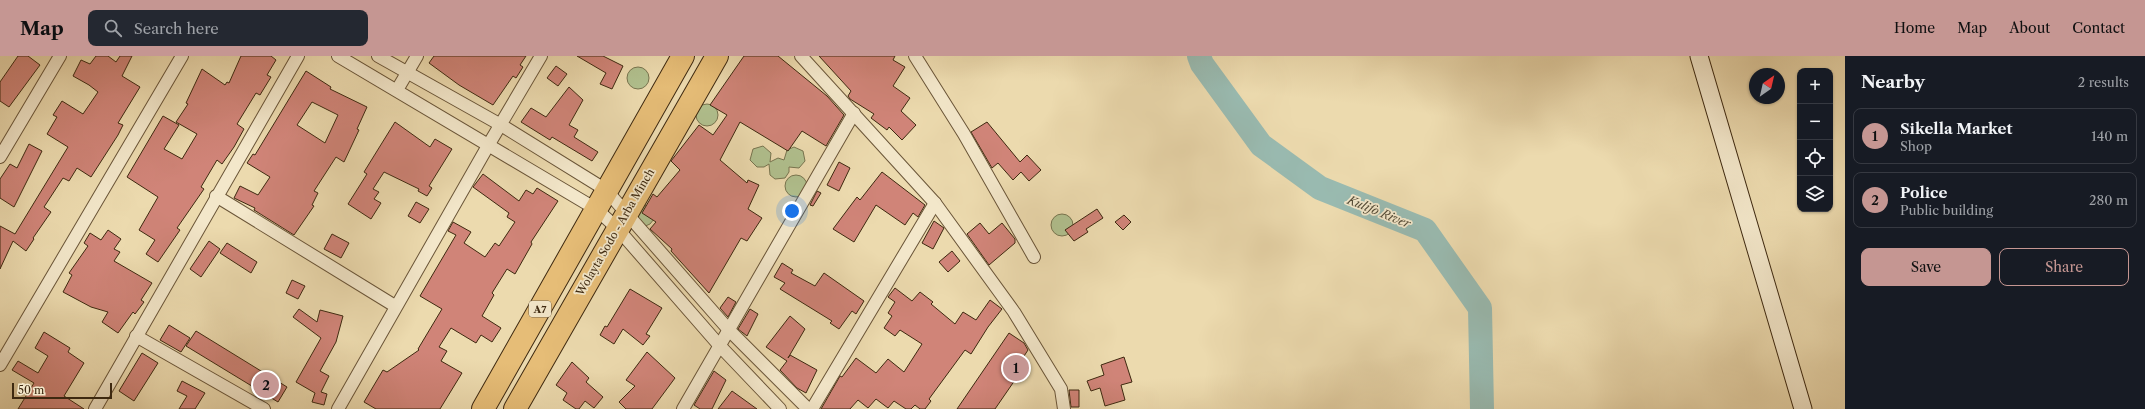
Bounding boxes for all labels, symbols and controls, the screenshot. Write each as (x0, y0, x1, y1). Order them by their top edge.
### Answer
search box (88, 10, 368, 46)
text: Map (20, 17, 64, 40)
icon: search (102, 17, 124, 39)
text: Search here (134, 19, 219, 38)
text: Home (1894, 19, 1935, 37)
text: Map (1957, 19, 1987, 37)
text: About (2009, 19, 2050, 37)
text: Contact (2072, 19, 2125, 37)
north arrow (1749, 68, 1785, 104)
map controls (1797, 68, 1833, 212)
button: + (1797, 68, 1833, 104)
text: Nearby (1861, 72, 1925, 92)
text: 2 results (2078, 74, 2129, 90)
button: − (1797, 104, 1833, 140)
text: Sikella Market (1900, 119, 2013, 138)
text: 1 (1872, 128, 1878, 144)
text: 140 m (2091, 128, 2128, 144)
text: Shop (1900, 138, 1932, 154)
button: locate (1797, 140, 1833, 176)
street label: Wolayta Sodo - Arba Minch (572, 166, 657, 299)
button: layers (1797, 176, 1833, 212)
text: Police (1900, 183, 1947, 202)
water label: Kulifo River (1345, 192, 1414, 231)
text: 2 (1871, 192, 1879, 208)
text: 280 m (2089, 192, 2128, 208)
your location (782, 201, 802, 221)
text: Public building (1900, 202, 1993, 218)
button: Save (1861, 248, 1991, 286)
button: Share (1999, 248, 2129, 286)
road number: A7 (529, 301, 551, 317)
pin: 1 (1003, 353, 1029, 383)
pin: 2 (253, 370, 279, 400)
scale bar (12, 381, 112, 400)
text: 50 m (18, 383, 44, 397)

